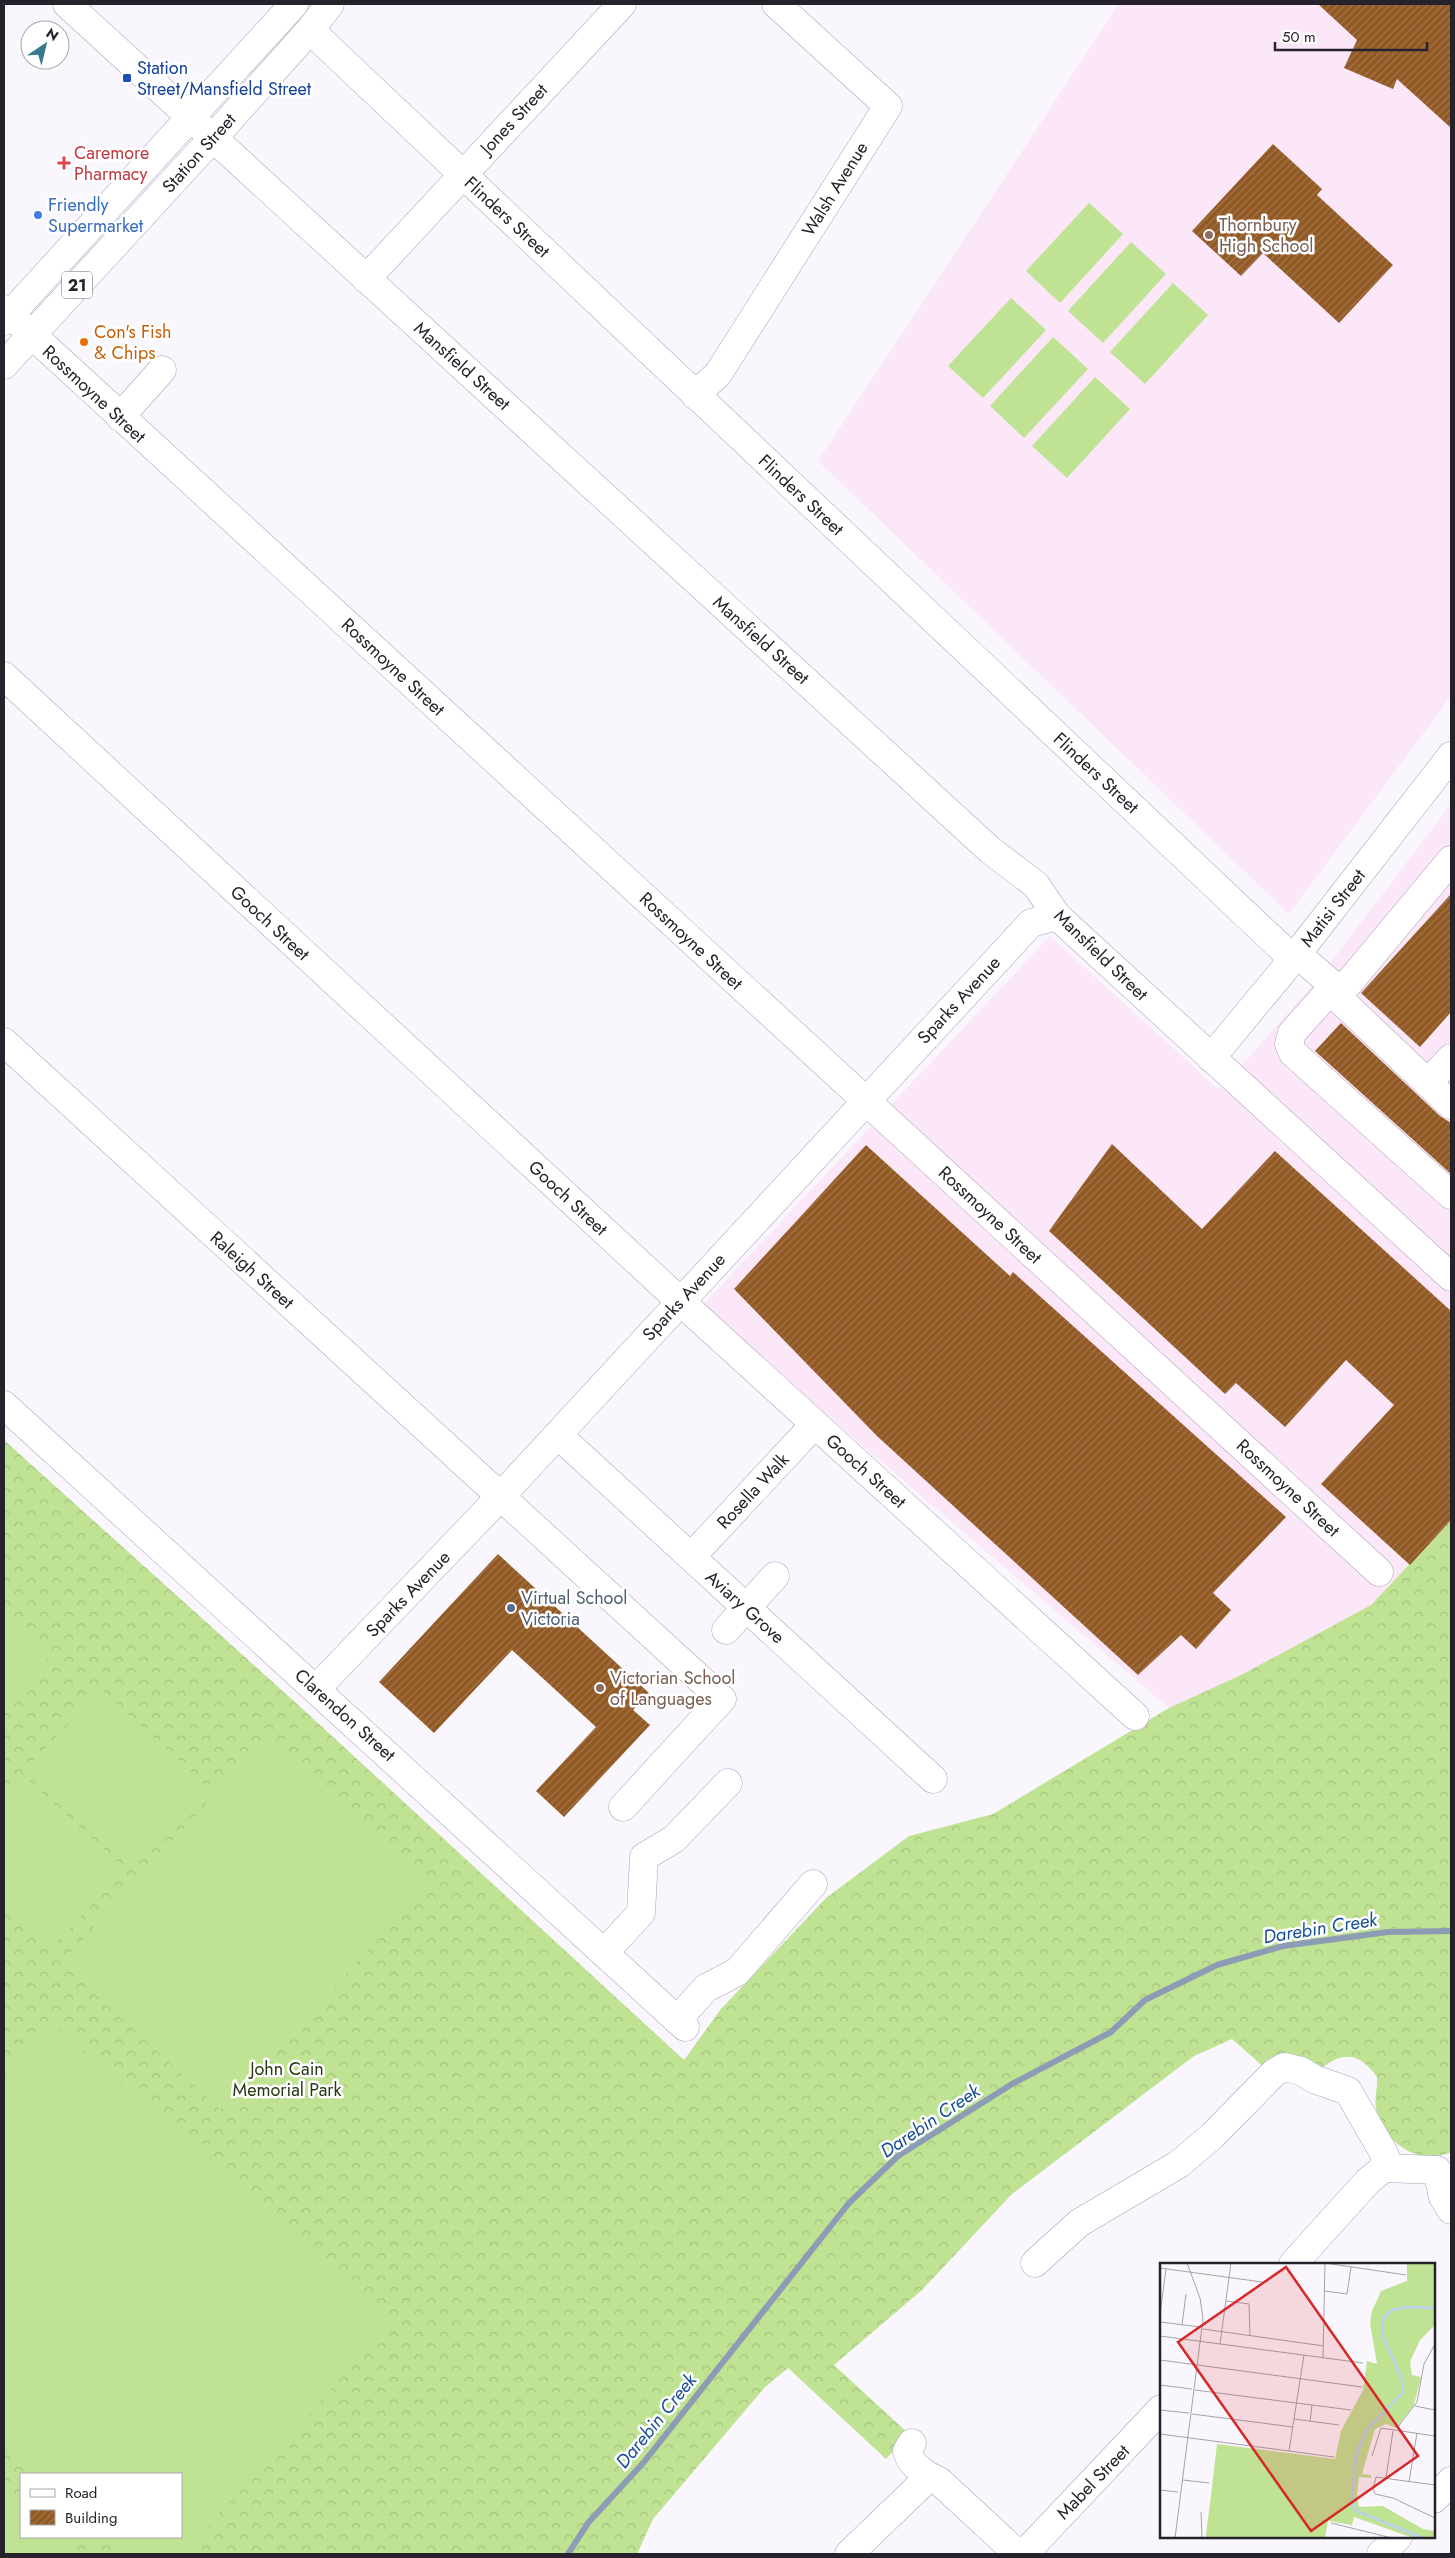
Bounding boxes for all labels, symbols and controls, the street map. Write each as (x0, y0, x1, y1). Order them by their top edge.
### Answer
north arrow (20, 20, 70, 70)
scale bar (1275, 20, 1428, 52)
text: N (42, 23, 63, 46)
text: 50 m (1282, 26, 1316, 48)
place label: Station Street/Mansfield Street (137, 55, 312, 102)
marker: Station Street/Mansfield Street (121, 72, 133, 84)
street label: Jones Street (473, 77, 554, 162)
street label: Station Street (156, 107, 242, 199)
street label: Walsh Avenue (796, 137, 874, 241)
place label: Caremore Pharmacy (74, 140, 149, 187)
marker: Caremore Pharmacy (58, 157, 70, 169)
street label: Flinders Street (458, 170, 556, 264)
place label: Friendly Supermarket (48, 192, 144, 239)
marker: Friendly Supermarket (32, 209, 44, 221)
place label: Thornbury High School (1219, 212, 1313, 259)
marker: Thornbury High School (1203, 229, 1215, 241)
road number: 21 (62, 272, 92, 298)
street label: Mansfield Street (408, 316, 516, 417)
place label: Con's Fish & Chips (94, 319, 171, 366)
marker: Con's Fish & Chips (78, 336, 90, 348)
street label: Rossmoyne Street (36, 339, 152, 449)
street label: Flinders Street (752, 448, 850, 542)
street label: Mansfield Street (707, 590, 815, 691)
street label: Rossmoyne Street (335, 612, 451, 722)
street label: Flinders Street (1047, 726, 1145, 820)
street label: Matisi Street (1294, 863, 1372, 952)
street label: Gooch Street (225, 879, 316, 967)
street label: Rossmoyne Street (633, 886, 749, 996)
street label: Mansfield Street (1048, 903, 1154, 1007)
street label: Sparks Avenue (911, 950, 1007, 1050)
street label: Gooch Street (523, 1154, 614, 1242)
street label: Rossmoyne Street (932, 1160, 1048, 1270)
street label: Raleigh Street (204, 1225, 300, 1315)
street label: Sparks Avenue (636, 1247, 732, 1347)
street label: Gooch Street (820, 1428, 912, 1515)
street label: Rossmoyne Street (1230, 1433, 1346, 1543)
street label: Rosella Walk (711, 1447, 795, 1535)
street label: Sparks Avenue (360, 1545, 456, 1643)
street label: Aviary Grove (700, 1564, 790, 1650)
place label: Virtual School Victoria (521, 1585, 627, 1632)
marker: Virtual School Victoria (505, 1602, 517, 1614)
street label: Clarendon Street (289, 1663, 402, 1768)
place label: Victorian School of Languages (610, 1665, 735, 1712)
marker: Victorian School of Languages (594, 1682, 606, 1694)
water label: Darebin Creek (1261, 1906, 1380, 1950)
park label: John Cain Memorial Park (233, 2056, 341, 2103)
water label: Darebin Creek (875, 2077, 986, 2164)
inset map (1160, 2263, 1435, 2538)
water label: Darebin Creek (609, 2367, 703, 2474)
street label: Mabel Street (1051, 2438, 1136, 2525)
legend (20, 2473, 182, 2538)
text: Road (65, 2482, 97, 2504)
text: Building (65, 2507, 117, 2529)

